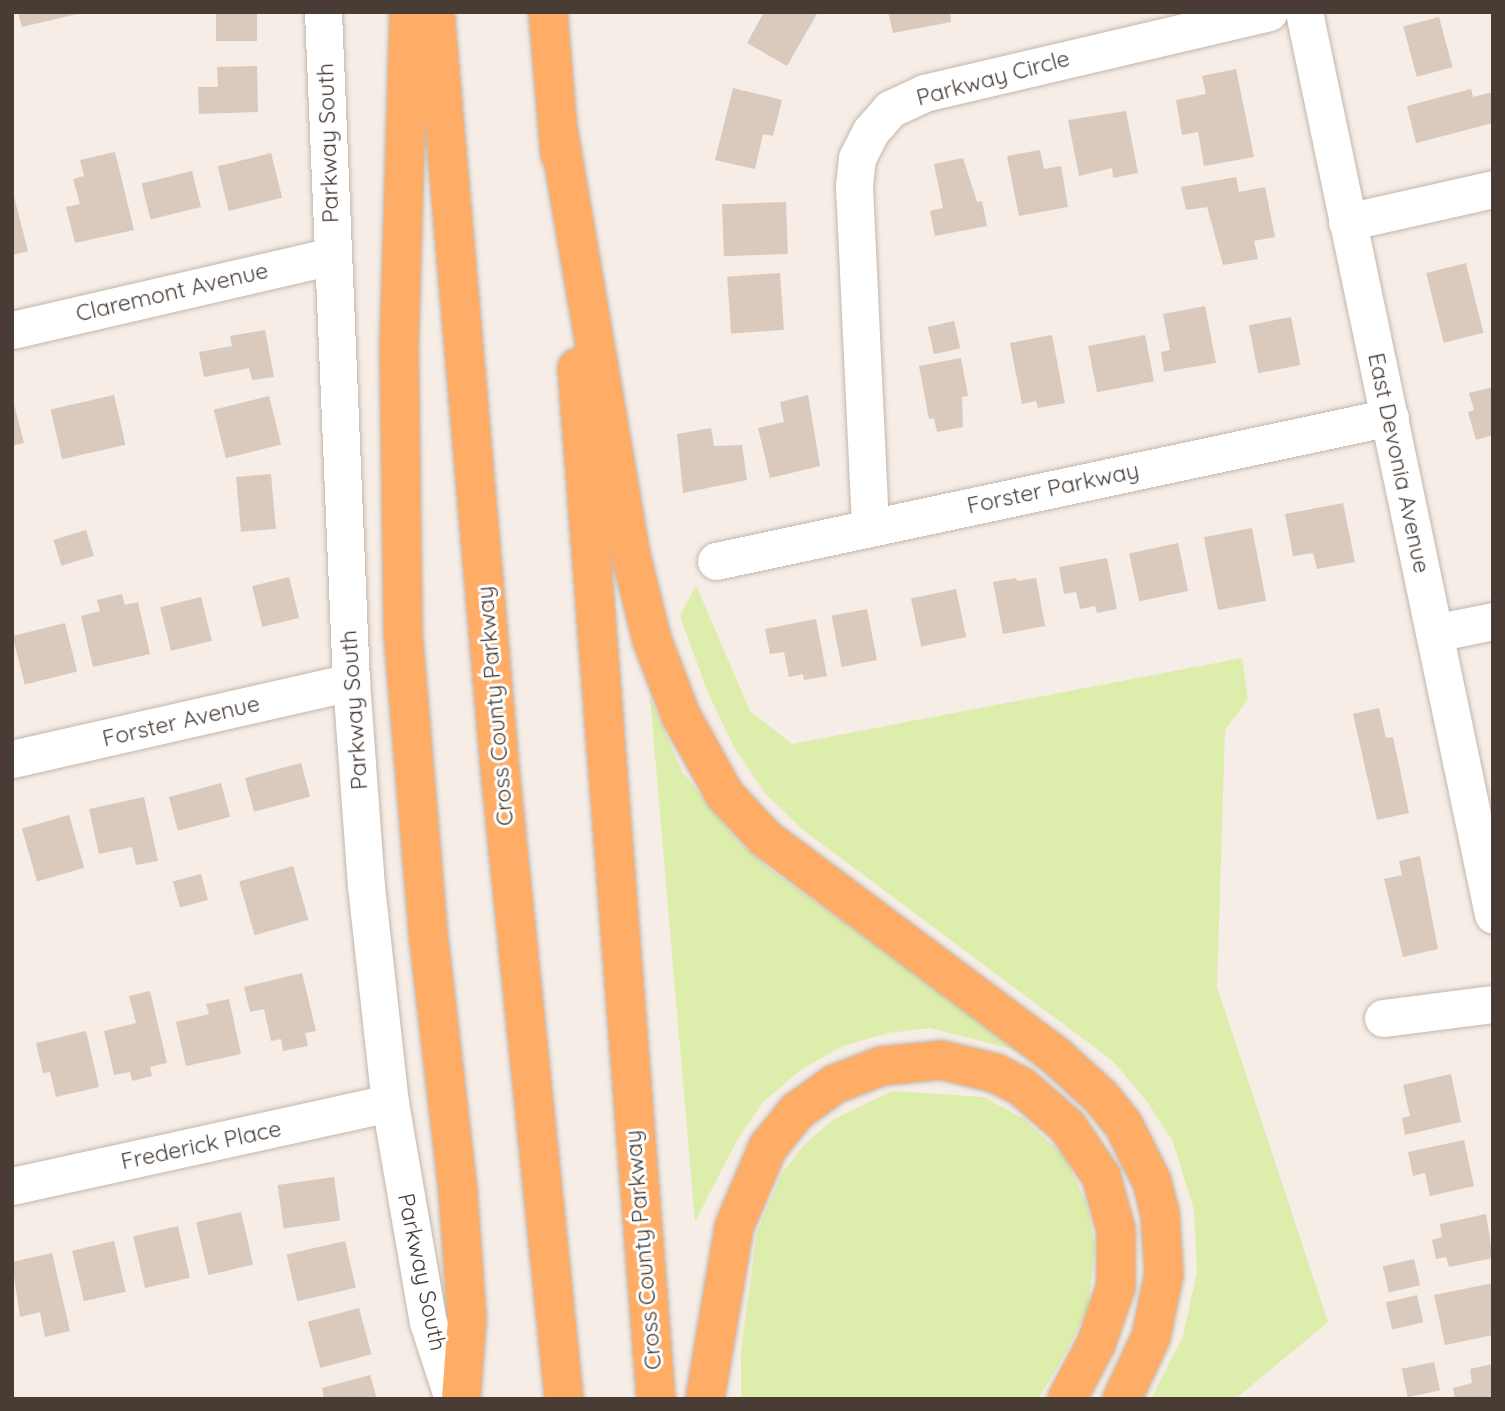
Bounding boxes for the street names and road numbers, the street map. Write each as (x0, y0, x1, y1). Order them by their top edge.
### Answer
street label: Parkway Circle (913, 44, 1073, 112)
street label: Parkway South (311, 63, 345, 223)
street label: Claremont Avenue (73, 256, 271, 328)
street label: East Devonia Avenue (1362, 350, 1436, 576)
street label: Forster Parkway (964, 456, 1142, 520)
street label: Cross County Parkway (471, 585, 519, 827)
street label: Parkway South (335, 629, 373, 791)
street label: Forster Avenue (100, 689, 262, 753)
street label: Frederick Place (118, 1115, 284, 1175)
street label: Cross County Parkway (619, 1129, 667, 1371)
street label: Parkway South (392, 1191, 452, 1353)

